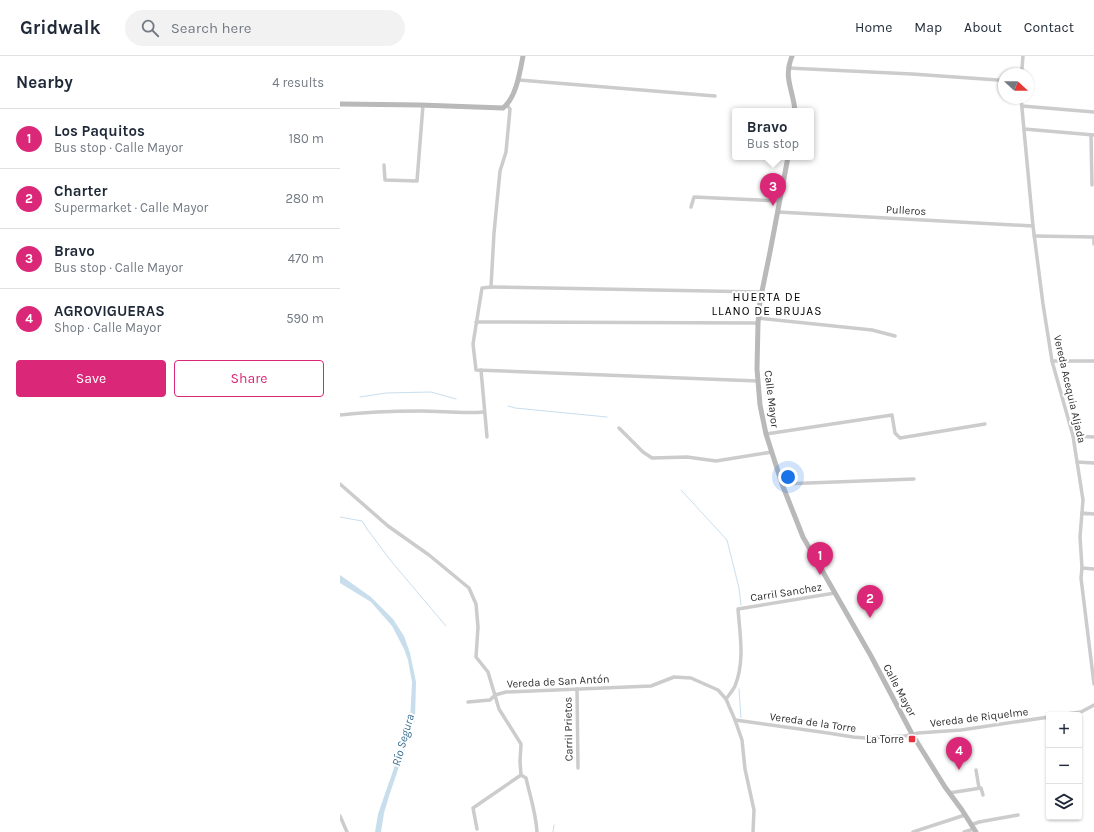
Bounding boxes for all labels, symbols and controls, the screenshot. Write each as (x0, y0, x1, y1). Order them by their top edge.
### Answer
search box (125, 10, 405, 46)
text: Gridwalk (20, 17, 101, 39)
icon: search (139, 17, 161, 39)
text: Search here (171, 19, 251, 37)
text: Home (855, 19, 892, 36)
text: Map (914, 19, 942, 36)
text: About (964, 19, 1002, 36)
text: Contact (1024, 19, 1074, 36)
north arrow (998, 68, 1034, 104)
text: Nearby (16, 72, 73, 92)
text: 4 results (272, 75, 324, 90)
popup (732, 108, 814, 160)
text: Bravo (747, 118, 788, 136)
text: Los Paquitos (54, 122, 145, 140)
text: 1 (27, 131, 31, 146)
text: 180 m (289, 131, 324, 146)
text: Bus stop (747, 136, 799, 151)
text: Bus stop · Calle Mayor (54, 140, 183, 155)
pin: 3 (760, 173, 786, 206)
text: Charter (54, 182, 107, 200)
text: 2 (25, 191, 33, 206)
text: 280 m (286, 191, 324, 206)
text: Supermarket · Calle Mayor (54, 200, 208, 215)
street label: Pulleros (885, 203, 927, 218)
text: Bravo (54, 242, 95, 260)
text: 3 (25, 251, 33, 266)
text: 470 m (288, 251, 324, 266)
text: Bus stop · Calle Mayor (54, 260, 183, 275)
district label: HUERTA DE LLANO DE BRUJAS (711, 290, 823, 318)
text: AGROVIGUERAS (54, 302, 165, 320)
text: 4 (25, 311, 33, 326)
text: 590 m (286, 311, 324, 326)
text: Shop · Calle Mayor (54, 320, 161, 335)
street label: Vereda Acequia Aljada (1051, 334, 1088, 444)
button: Save (16, 360, 166, 397)
button: Share (174, 360, 324, 397)
street label: Calle Mayor (762, 370, 781, 429)
your location (778, 467, 798, 487)
pin: 1 (807, 542, 833, 575)
street label: Carril Sanchez (749, 580, 823, 605)
pin: 2 (857, 585, 883, 618)
street label: Calle Mayor (880, 662, 919, 719)
street label: Vereda de San Antón (506, 672, 610, 691)
street label: Carril Prietos (561, 696, 576, 761)
street label: Vereda de Riquelme (929, 705, 1029, 730)
street label: Vereda de la Torre (769, 710, 857, 735)
water label: Río Segura (389, 712, 417, 768)
map controls (1046, 712, 1082, 820)
button: + (1046, 712, 1082, 748)
place label: La Torre (866, 733, 904, 746)
marker: La Torre (907, 734, 917, 744)
pin: 4 (946, 737, 972, 770)
button: − (1046, 748, 1082, 784)
button: layers (1046, 784, 1082, 820)

